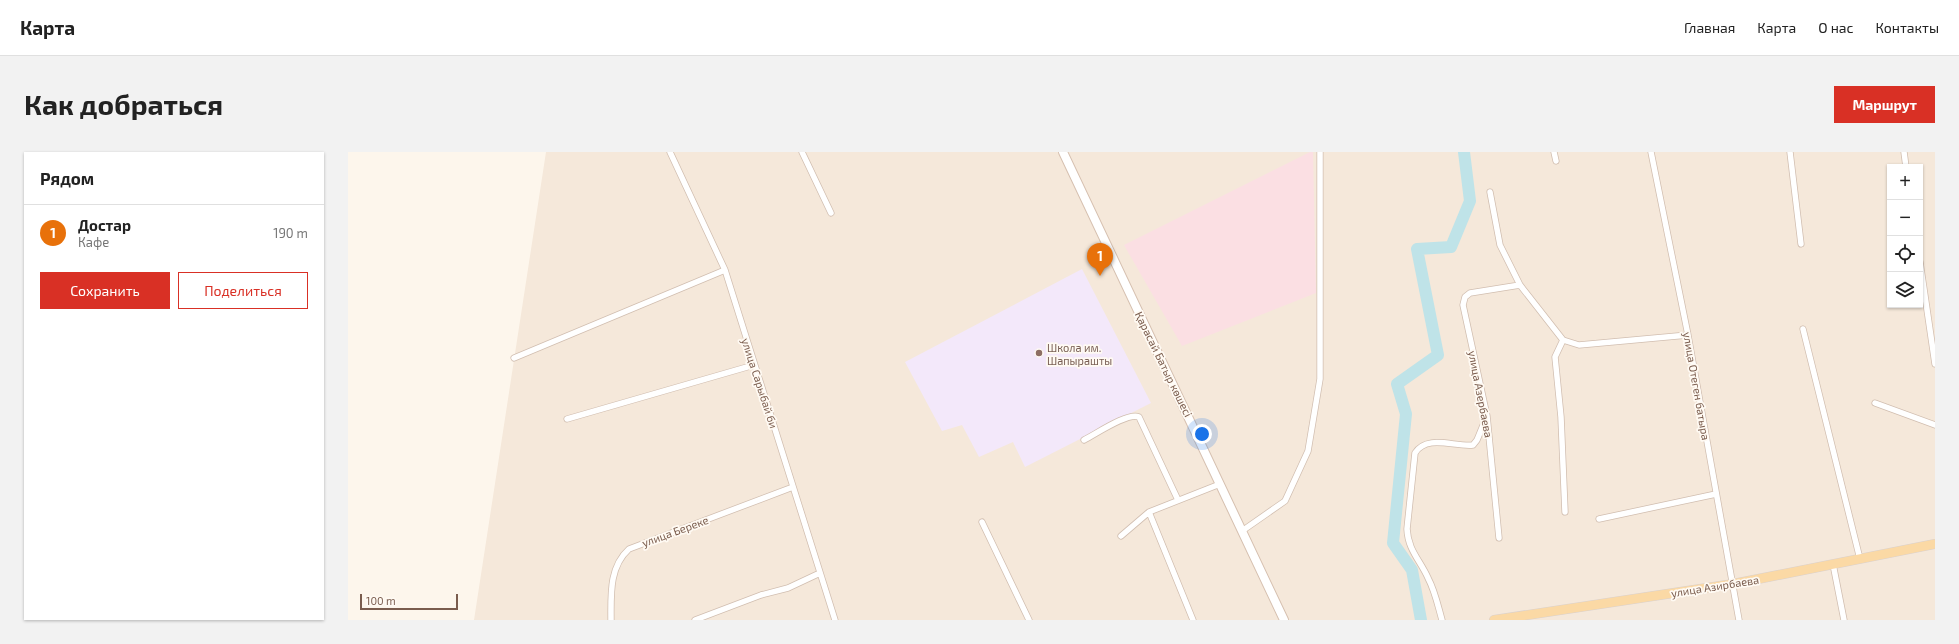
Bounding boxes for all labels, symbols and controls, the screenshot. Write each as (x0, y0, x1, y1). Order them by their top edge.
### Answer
text: Карта (20, 16, 75, 39)
text: Главная (1684, 19, 1735, 36)
text: Карта (1757, 19, 1796, 36)
text: О нас (1818, 19, 1854, 36)
text: Контакты (1876, 19, 1939, 36)
button: Маршрут (1834, 86, 1935, 123)
text: Как добраться (24, 87, 223, 121)
map controls (1887, 164, 1923, 308)
button: + (1887, 164, 1923, 200)
text: Рядом (40, 168, 94, 188)
button: − (1887, 200, 1923, 236)
text: Достар (78, 216, 131, 234)
text: 1 (50, 225, 56, 241)
text: 190 m (273, 225, 308, 241)
text: Кафе (78, 234, 109, 250)
button: locate (1887, 236, 1923, 272)
pin: 1 (1087, 243, 1113, 276)
button: Сохранить (40, 272, 170, 309)
button: Поделиться (178, 272, 308, 309)
button: layers (1887, 272, 1923, 308)
street label: Қарасай Батыр көшесі (1133, 309, 1195, 419)
street label: улица Отеген батыра (1680, 331, 1713, 441)
street label: улица Сарыбай би (738, 336, 781, 430)
place label: Школа им. Шапырашты (1047, 341, 1112, 367)
marker: Школа им. Шапырашты (1034, 348, 1044, 358)
street label: улица Азербаева (1465, 349, 1496, 439)
your location (1192, 424, 1212, 444)
street label: улица Береке (640, 513, 710, 550)
street label: улица Азирбаева (1670, 573, 1760, 600)
scale bar (360, 592, 458, 611)
text: 100 m (366, 594, 396, 607)

